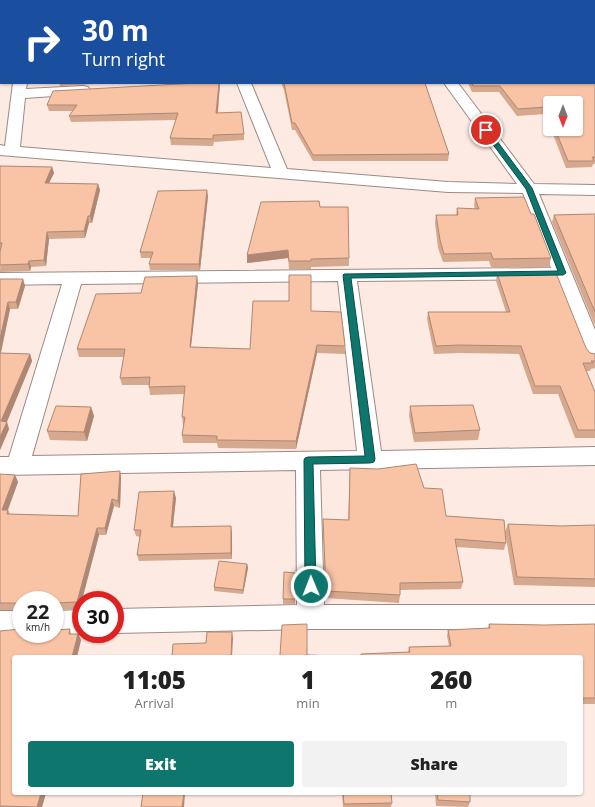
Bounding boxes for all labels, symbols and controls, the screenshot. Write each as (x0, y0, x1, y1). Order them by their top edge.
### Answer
text: 30 m (82, 11, 149, 49)
icon: right (16, 16, 68, 68)
text: Turn right (82, 47, 165, 71)
north arrow (543, 96, 583, 136)
map controls (543, 96, 583, 136)
pin (469, 113, 503, 147)
icon: arrive (475, 119, 497, 141)
position arrow (290, 565, 332, 607)
speed limit sign: 30 (72, 591, 124, 643)
text: 22 (27, 598, 49, 625)
text: km/h (26, 620, 50, 634)
text: 11:05 (123, 663, 186, 696)
text: 1 (301, 663, 315, 696)
text: 260 (430, 663, 472, 696)
text: Arrival (135, 694, 174, 712)
text: min (296, 694, 320, 712)
text: m (445, 694, 457, 712)
button: Exit (28, 741, 294, 787)
button: Share (302, 741, 567, 787)

